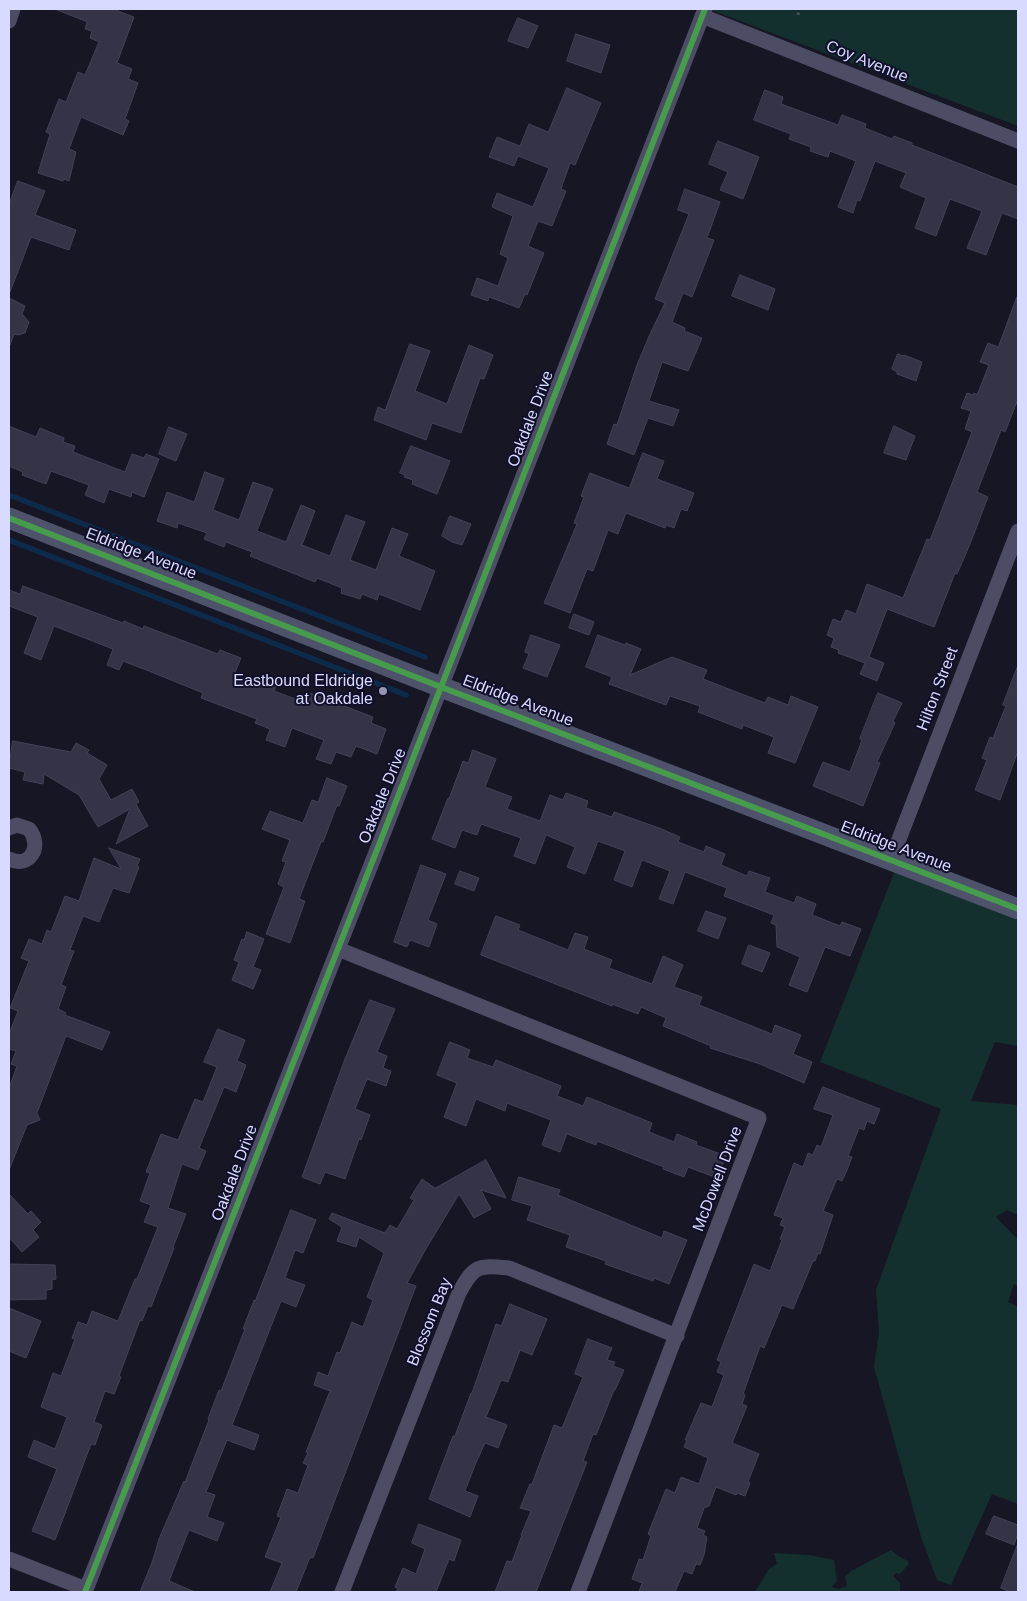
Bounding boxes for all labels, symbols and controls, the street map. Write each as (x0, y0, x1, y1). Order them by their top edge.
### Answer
street label: Coy Avenue (823, 37, 911, 87)
street label: Oakdale Drive (504, 368, 558, 470)
street label: Eldridge Avenue (83, 524, 199, 584)
street label: Hilton Street (913, 644, 963, 734)
street label: Eldridge Avenue (460, 671, 576, 731)
place label: Eastbound Eldridge at Oakdale (233, 672, 373, 710)
marker: Eastbound Eldridge at Oakdale (377, 685, 389, 697)
street label: Oakdale Drive (355, 745, 411, 847)
street label: Eldridge Avenue (838, 817, 954, 877)
street label: Oakdale Drive (208, 1122, 262, 1224)
street label: McDowell Drive (689, 1124, 747, 1234)
street label: Blossom Bay (404, 1275, 456, 1369)

